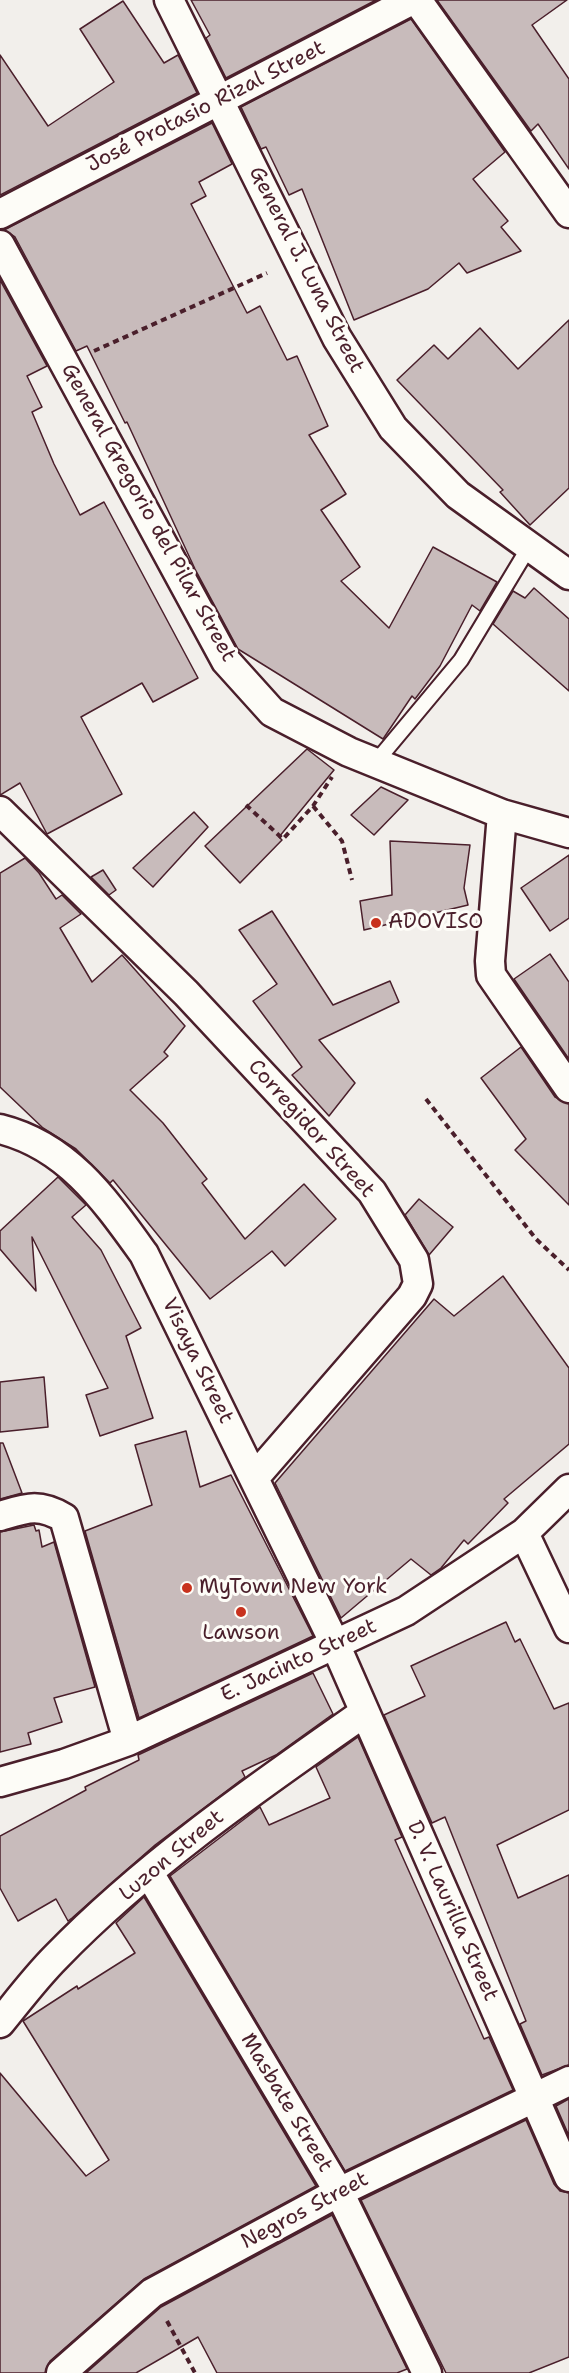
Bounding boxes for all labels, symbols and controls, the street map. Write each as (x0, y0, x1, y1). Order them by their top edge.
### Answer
street label: José Protasio Rizal Street (82, 36, 330, 178)
street label: General J. Luna Street (243, 162, 369, 378)
street label: General Gregorio del Pilar Street (55, 360, 241, 666)
place label: ADOVISO (388, 910, 483, 936)
marker: ADOVISO (369, 916, 383, 930)
street label: Corregidor Street (242, 1055, 380, 1203)
street label: Visaya Street (156, 1294, 238, 1428)
place label: MyTown New York (199, 1575, 387, 1601)
marker: MyTown New York (180, 1581, 194, 1595)
marker: Lawson (234, 1605, 248, 1619)
street label: E. Jacinto Street (217, 1614, 381, 1708)
place label: Lawson (202, 1621, 280, 1647)
street label: Luzon Street (115, 1805, 229, 1907)
street label: D. V. Laurilla Street (401, 1817, 503, 2005)
street label: Masbate Street (235, 2029, 337, 2177)
street label: Negros Street (237, 2167, 373, 2255)

